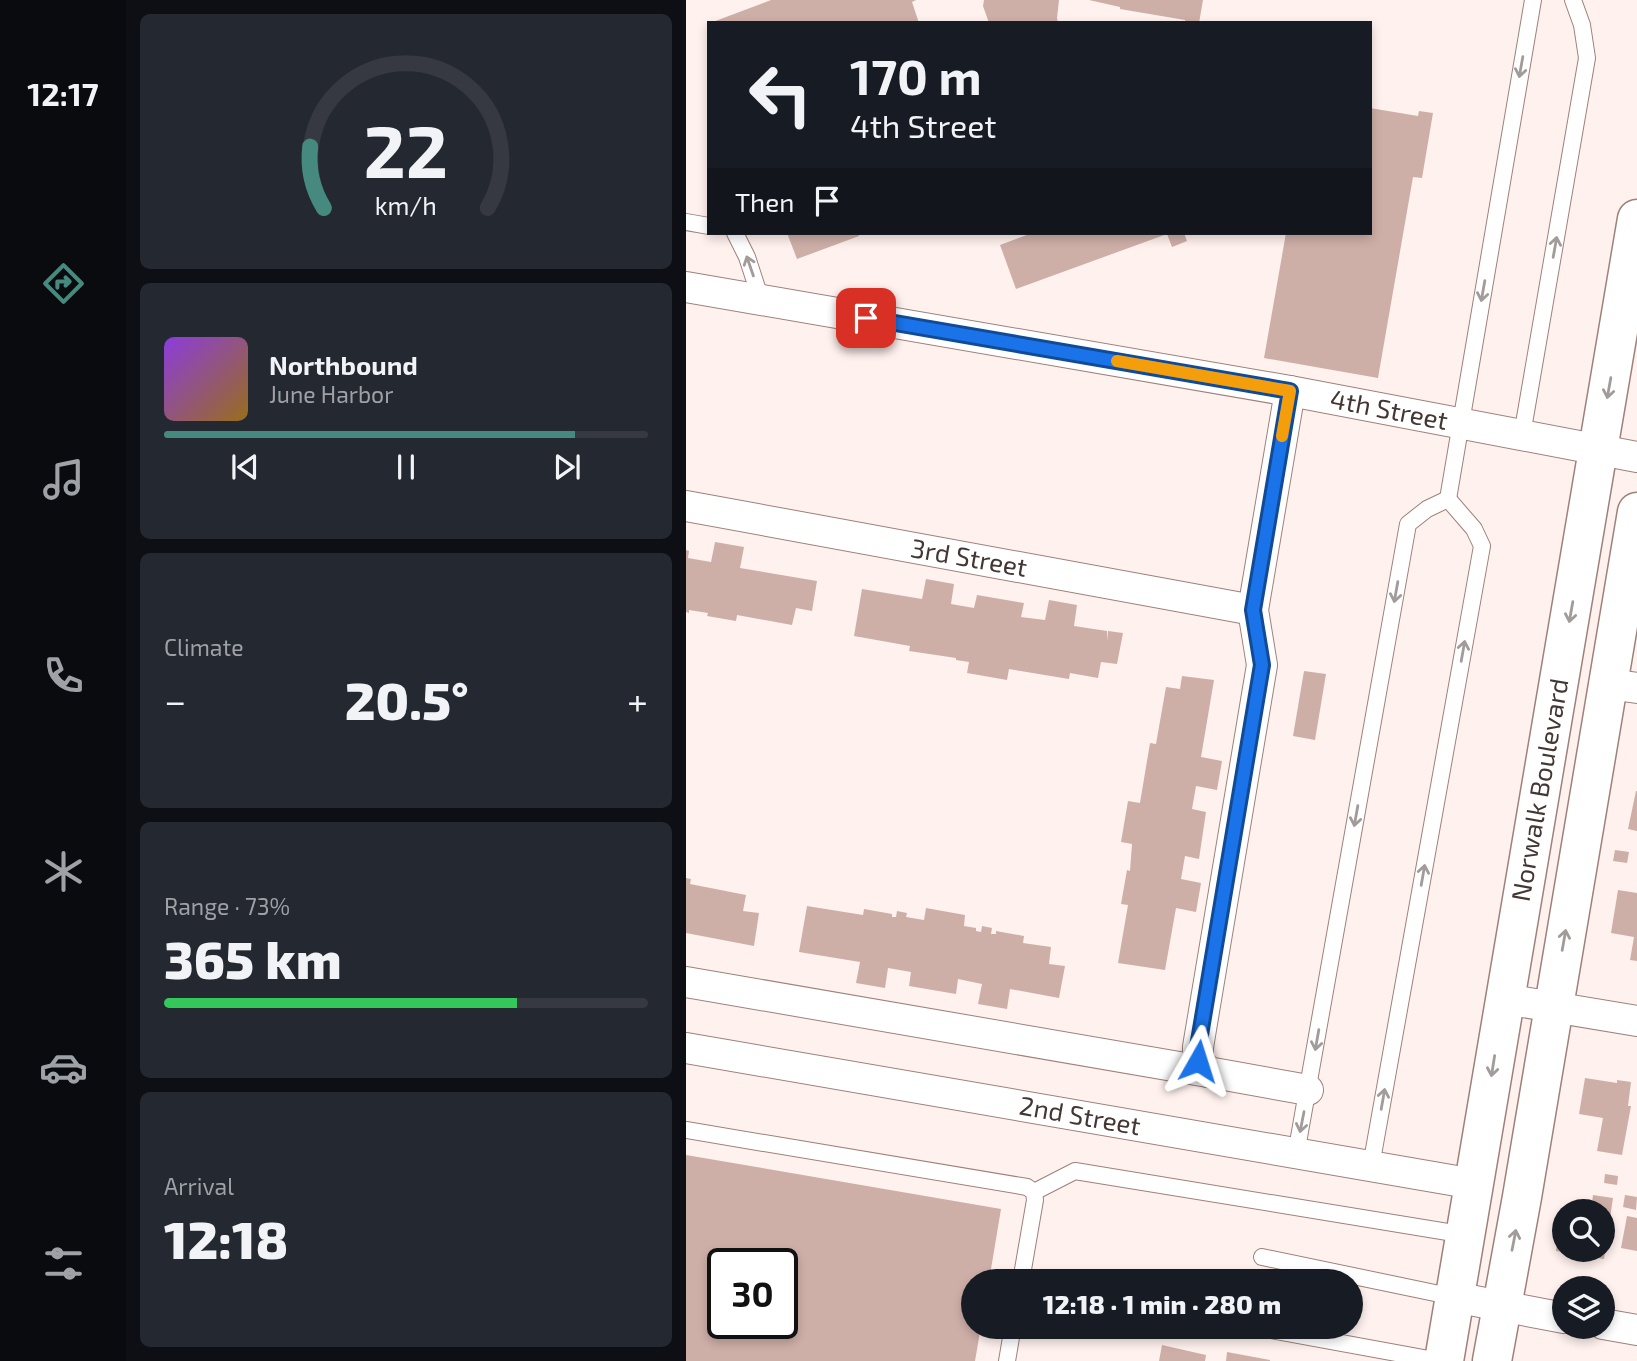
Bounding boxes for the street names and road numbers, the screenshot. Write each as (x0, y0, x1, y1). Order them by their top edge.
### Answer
street label: 4th Street (1328, 382, 1451, 435)
street label: 3rd Street (909, 531, 1030, 582)
street label: Norwalk Boulevard (1504, 676, 1573, 904)
street label: 2nd Street (1017, 1089, 1143, 1140)

